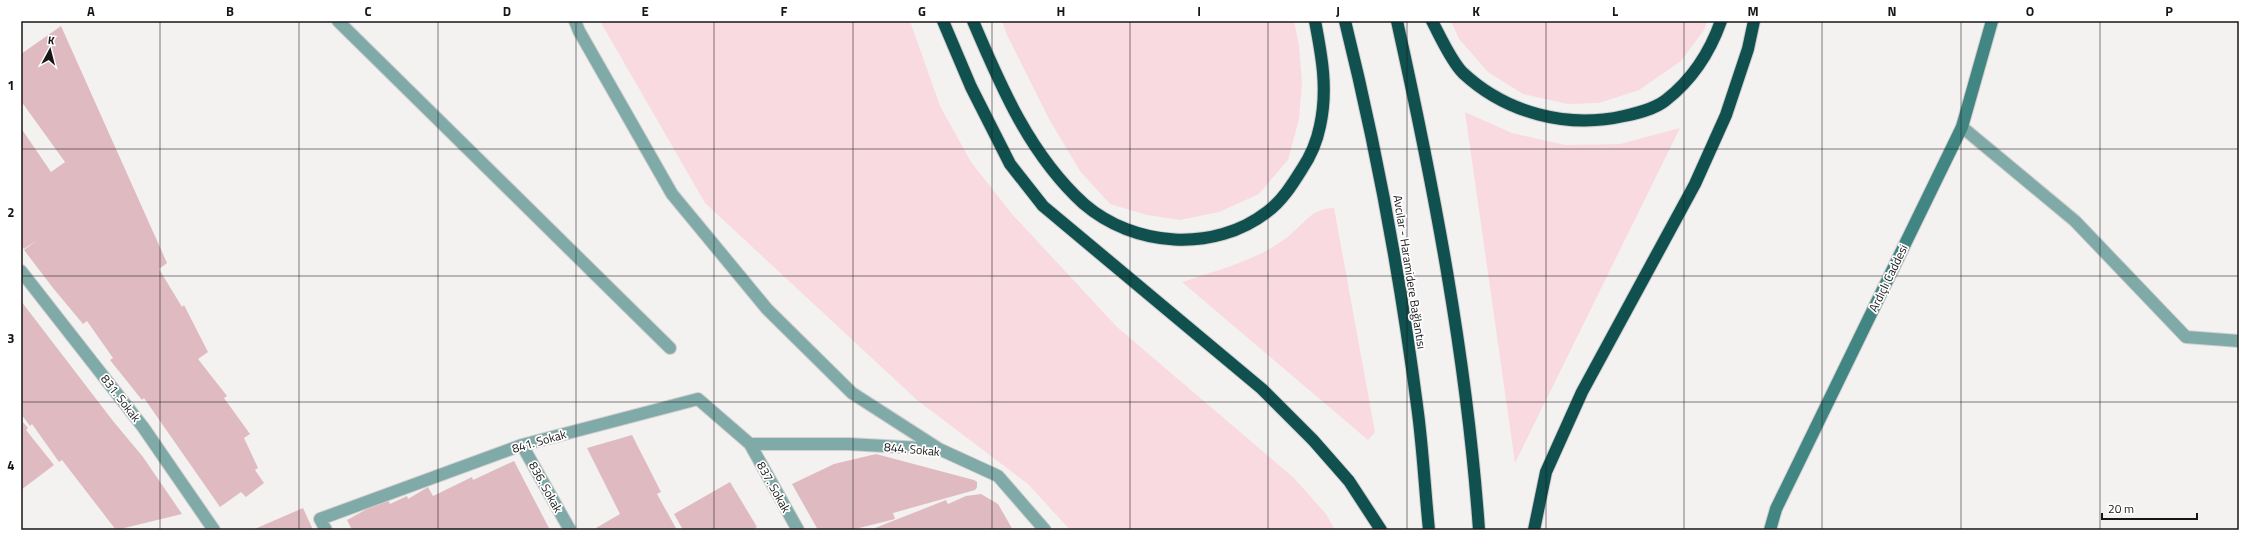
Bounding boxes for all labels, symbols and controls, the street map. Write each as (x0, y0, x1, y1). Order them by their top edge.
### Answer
text: A (87, 1, 95, 21)
text: B (226, 1, 234, 21)
text: C (364, 1, 372, 21)
text: D (503, 1, 511, 21)
text: E (641, 1, 649, 21)
text: F (781, 1, 788, 21)
text: G (918, 1, 926, 21)
text: H (1057, 1, 1065, 21)
text: I (1197, 1, 1201, 21)
text: J (1336, 1, 1340, 21)
text: K (1472, 1, 1480, 21)
text: L (1612, 1, 1618, 21)
text: M (1747, 1, 1759, 21)
text: N (1887, 1, 1897, 21)
text: O (2026, 1, 2034, 21)
text: P (2165, 1, 2173, 21)
north arrow (30, 30, 70, 70)
text: K (47, 32, 56, 48)
text: 1 (7, 75, 15, 95)
street label: Avcılar - Haramidere Bağlantısı (1388, 194, 1432, 350)
text: 2 (7, 202, 15, 222)
street label: Ardıçlı Caddesi (1863, 241, 1913, 315)
text: 3 (7, 328, 15, 348)
street label: 831. Sokak (96, 370, 146, 426)
street label: 841. Sokak (510, 424, 569, 458)
street label: 844. Sokak (883, 437, 941, 461)
text: 4 (7, 455, 15, 475)
street label: 836. Sokak (524, 458, 568, 516)
street label: 837. Sokak (752, 458, 796, 516)
scale bar (2102, 495, 2197, 521)
text: 20 m (2108, 499, 2134, 518)

